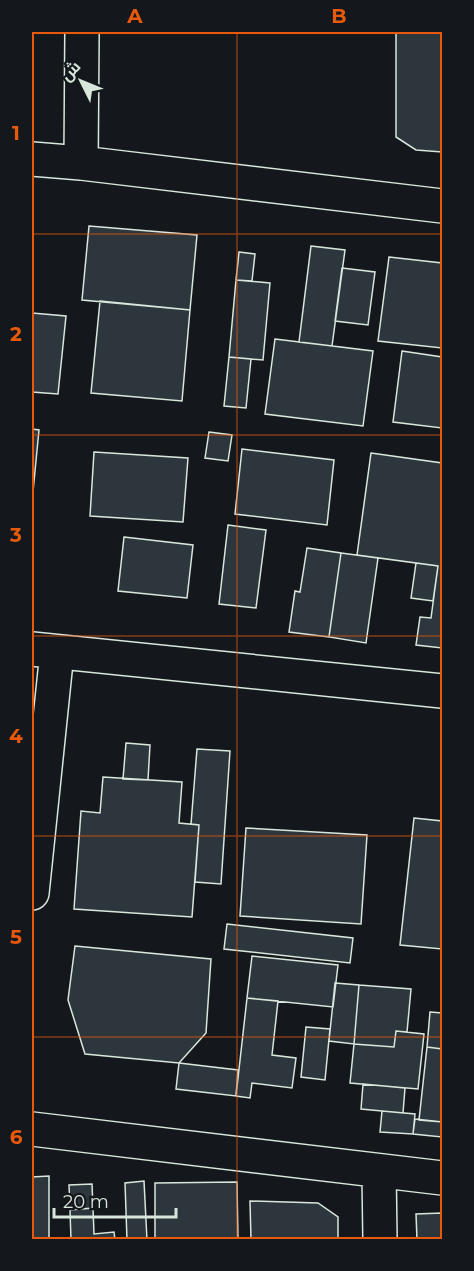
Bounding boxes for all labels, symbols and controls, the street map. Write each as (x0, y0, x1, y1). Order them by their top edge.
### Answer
text: A (126, 4, 143, 28)
text: B (331, 4, 347, 28)
north arrow (51, 51, 111, 111)
text: ش (56, 57, 84, 85)
text: 1 (12, 121, 20, 145)
text: 2 (10, 322, 22, 346)
text: 3 (9, 523, 22, 547)
text: 4 (9, 724, 23, 748)
text: 5 (10, 925, 22, 949)
text: 6 (10, 1125, 23, 1149)
scale bar (54, 1181, 176, 1219)
text: 20 m (63, 1191, 109, 1213)

